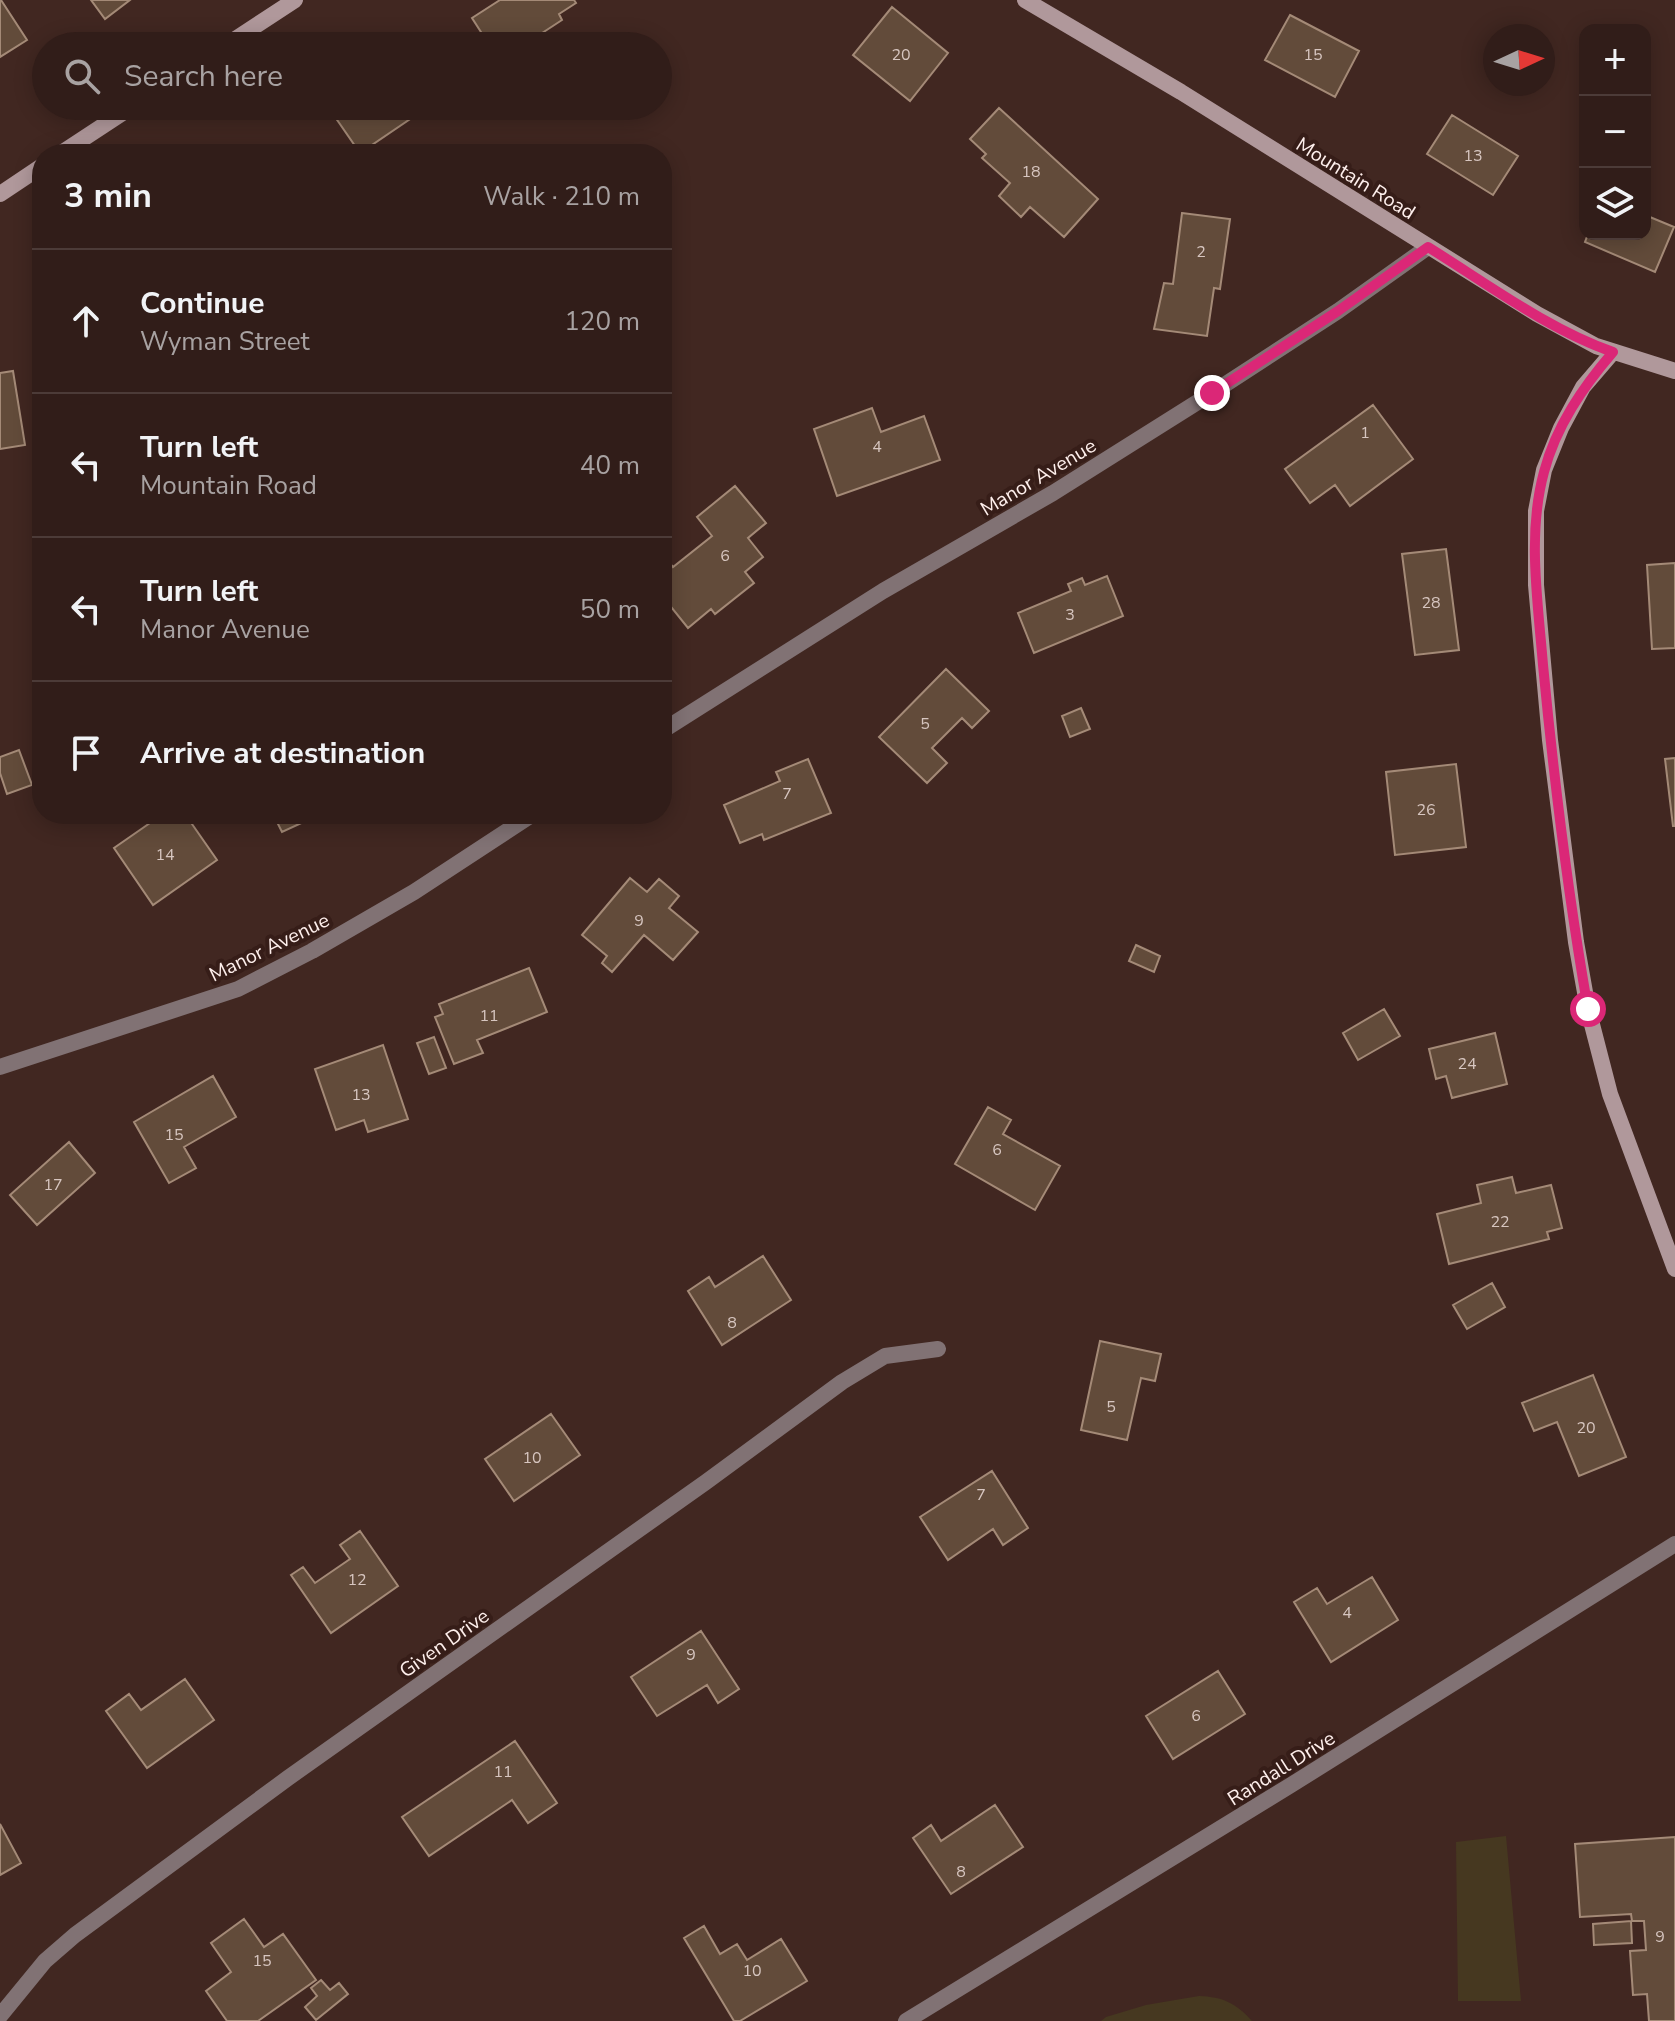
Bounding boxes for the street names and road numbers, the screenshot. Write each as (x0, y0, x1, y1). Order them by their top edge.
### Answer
street label: Mountain Road (1291, 131, 1421, 226)
street label: Manor Avenue (975, 432, 1101, 523)
street label: Manor Avenue (205, 907, 334, 988)
street label: Given Drive (394, 1603, 495, 1684)
street label: Randall Drive (1222, 1725, 1340, 1812)

